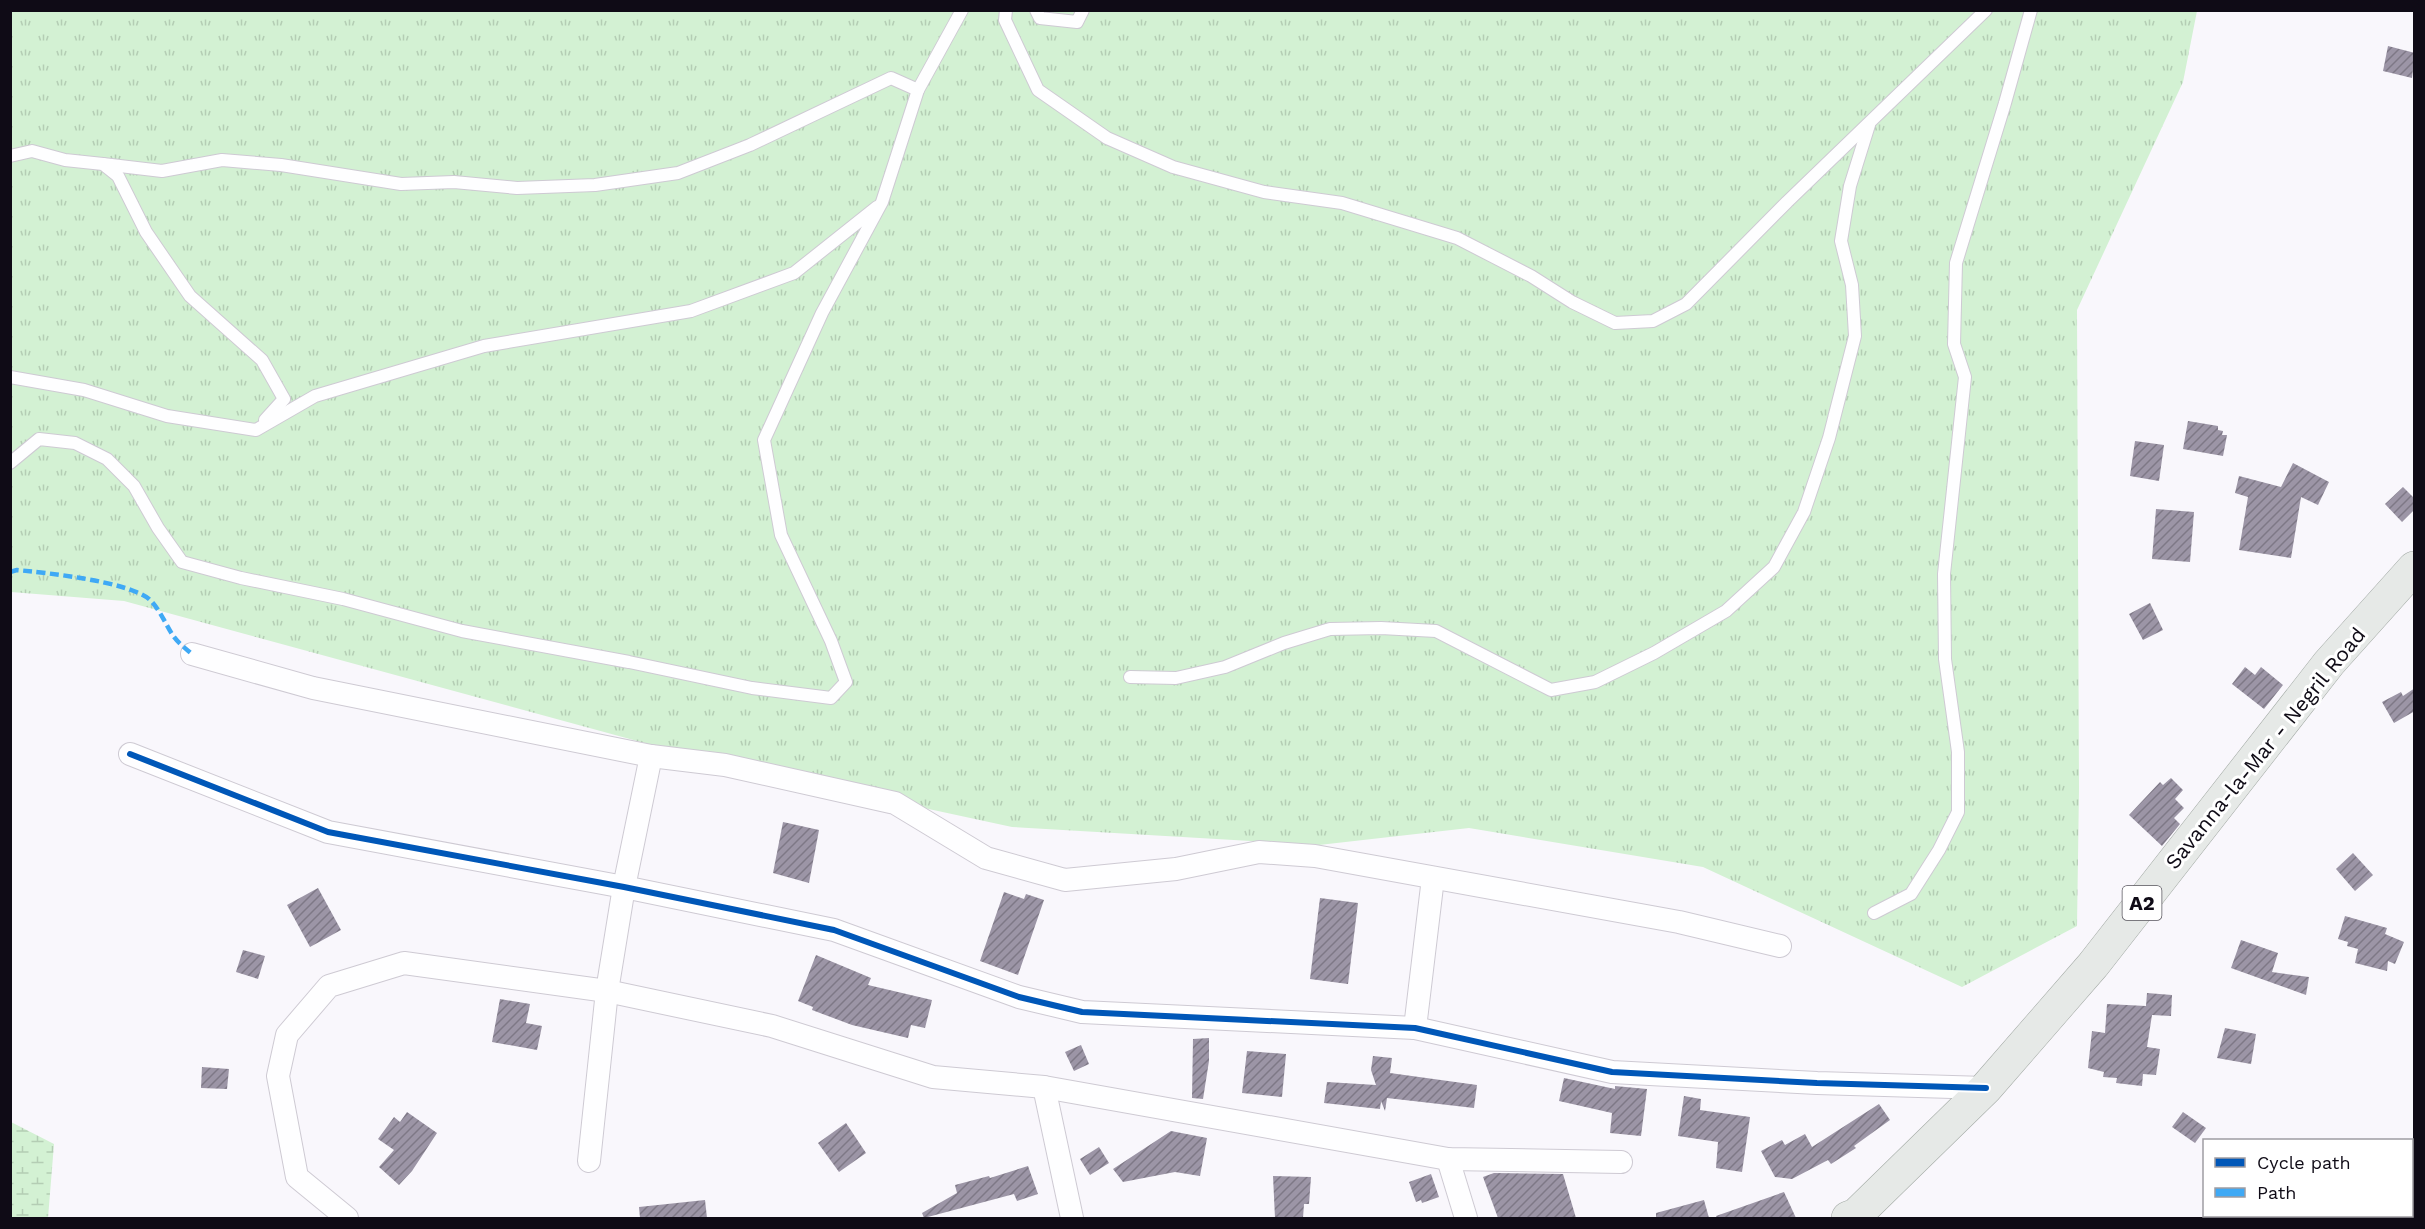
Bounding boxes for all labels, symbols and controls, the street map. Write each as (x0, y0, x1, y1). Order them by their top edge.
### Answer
street label: Savanna-la-Mar - Negril Road (2160, 622, 2370, 874)
road number: A2 (2122, 886, 2162, 920)
legend (2203, 1139, 2413, 1217)
text: Cycle path (2257, 1152, 2351, 1173)
text: Path (2257, 1182, 2297, 1203)

